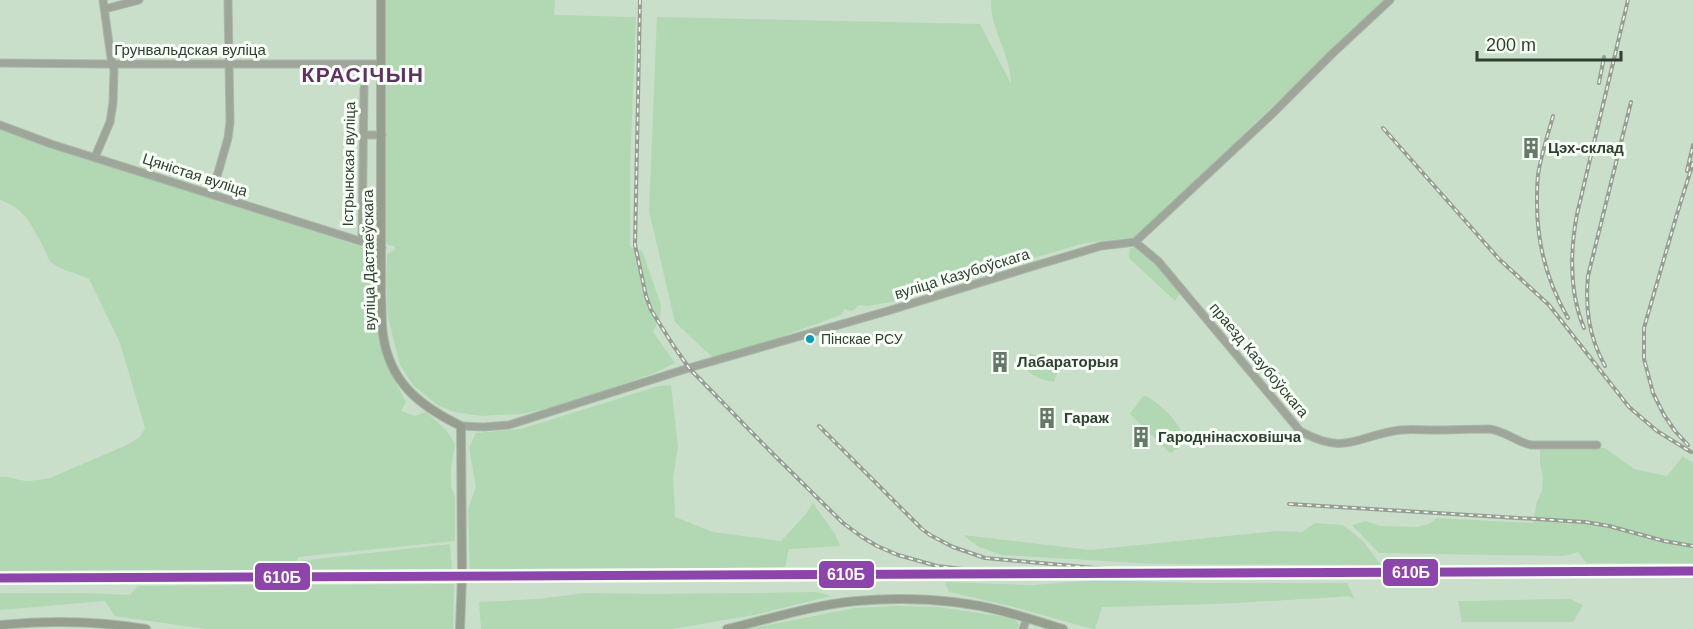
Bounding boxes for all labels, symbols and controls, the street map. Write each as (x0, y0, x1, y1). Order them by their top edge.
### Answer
scale bar (1477, 24, 1621, 62)
text: 200 m (1486, 35, 1536, 55)
street label: Грунвальдская вуліца (114, 41, 266, 58)
district label: КРАСІЧЫН (301, 63, 425, 86)
street label: Істрынская вуліца (339, 101, 358, 227)
building icon: Цэх-склад (1519, 136, 1543, 160)
place label: Цэх-склад (1548, 139, 1624, 156)
street label: Цяністая вуліца (140, 150, 250, 200)
street label: вуліца Дастаеўскага (359, 189, 378, 331)
street label: вуліца Казубоўскага (892, 245, 1032, 302)
street label: праезд Казубоўскага (1207, 299, 1313, 421)
place label: Пінскае РСУ (821, 331, 903, 347)
marker: Пінскае РСУ (804, 333, 816, 345)
building icon: Лабараторыя (988, 350, 1012, 374)
place label: Лабараторыя (1017, 353, 1118, 370)
building icon: Гараж (1035, 406, 1059, 430)
place label: Гараж (1064, 409, 1109, 426)
building icon: Гароднінасховішча (1129, 425, 1153, 449)
place label: Гароднінасховішча (1158, 428, 1302, 445)
line badge: 610Б (1382, 558, 1439, 587)
line badge: 610Б (818, 560, 875, 589)
line badge: 610Б (254, 562, 311, 591)
text: 610Б (1392, 564, 1430, 581)
text: 610Б (827, 566, 865, 583)
text: 610Б (263, 569, 301, 586)

